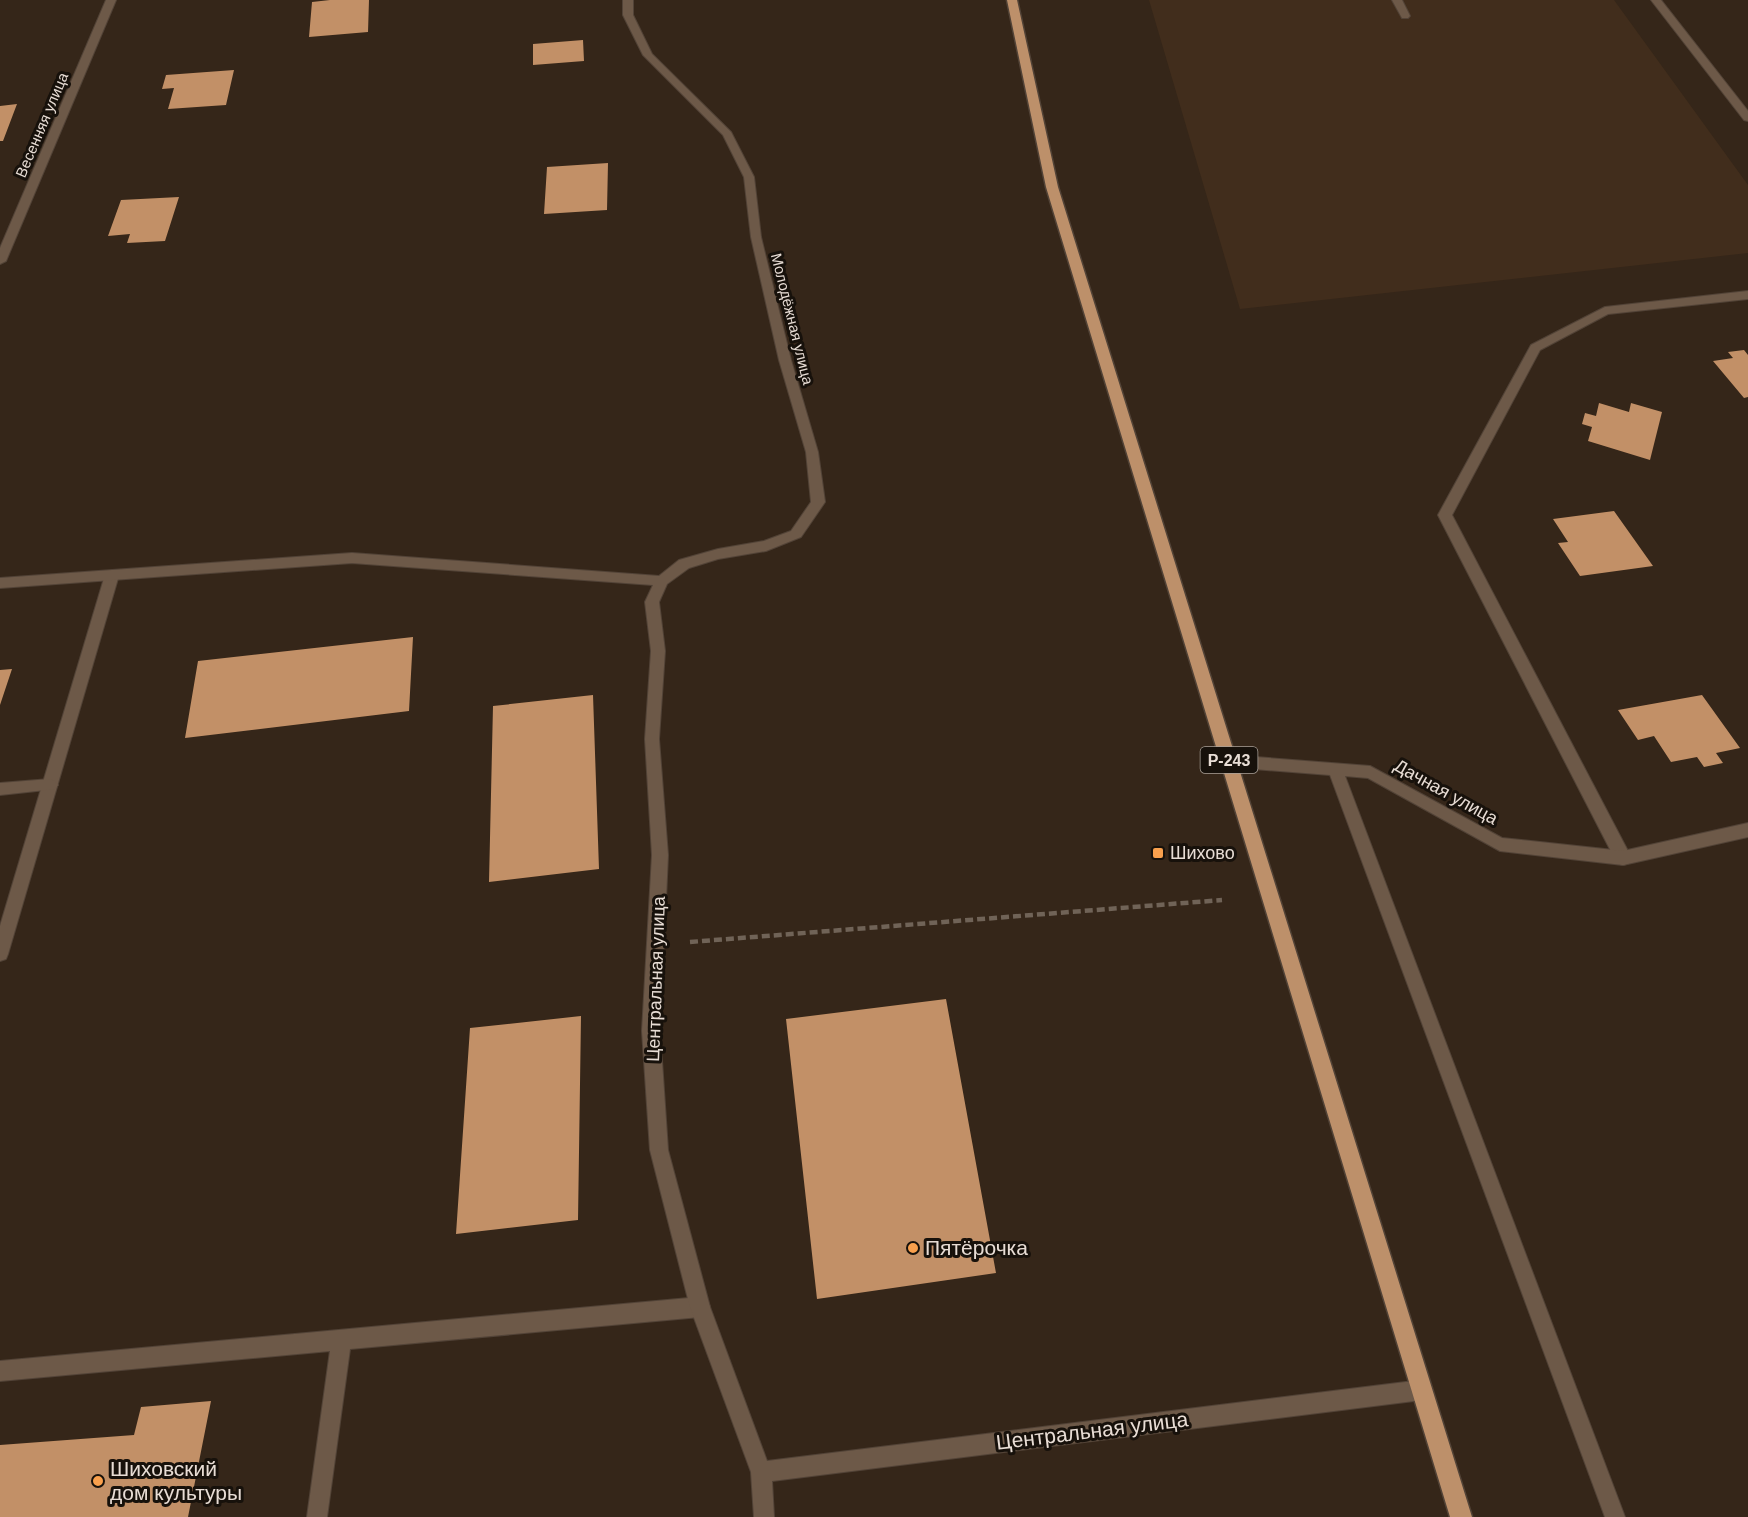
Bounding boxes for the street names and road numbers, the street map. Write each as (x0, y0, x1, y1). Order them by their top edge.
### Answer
street label: Весенняя улица (12, 69, 72, 180)
street label: Молодёжная улица (768, 251, 817, 387)
road number: Р-243 (1200, 747, 1258, 773)
street label: Дачная улица (1391, 755, 1502, 829)
street label: Центральная улица (643, 895, 669, 1062)
street label: Центральная улица (995, 1407, 1190, 1454)

